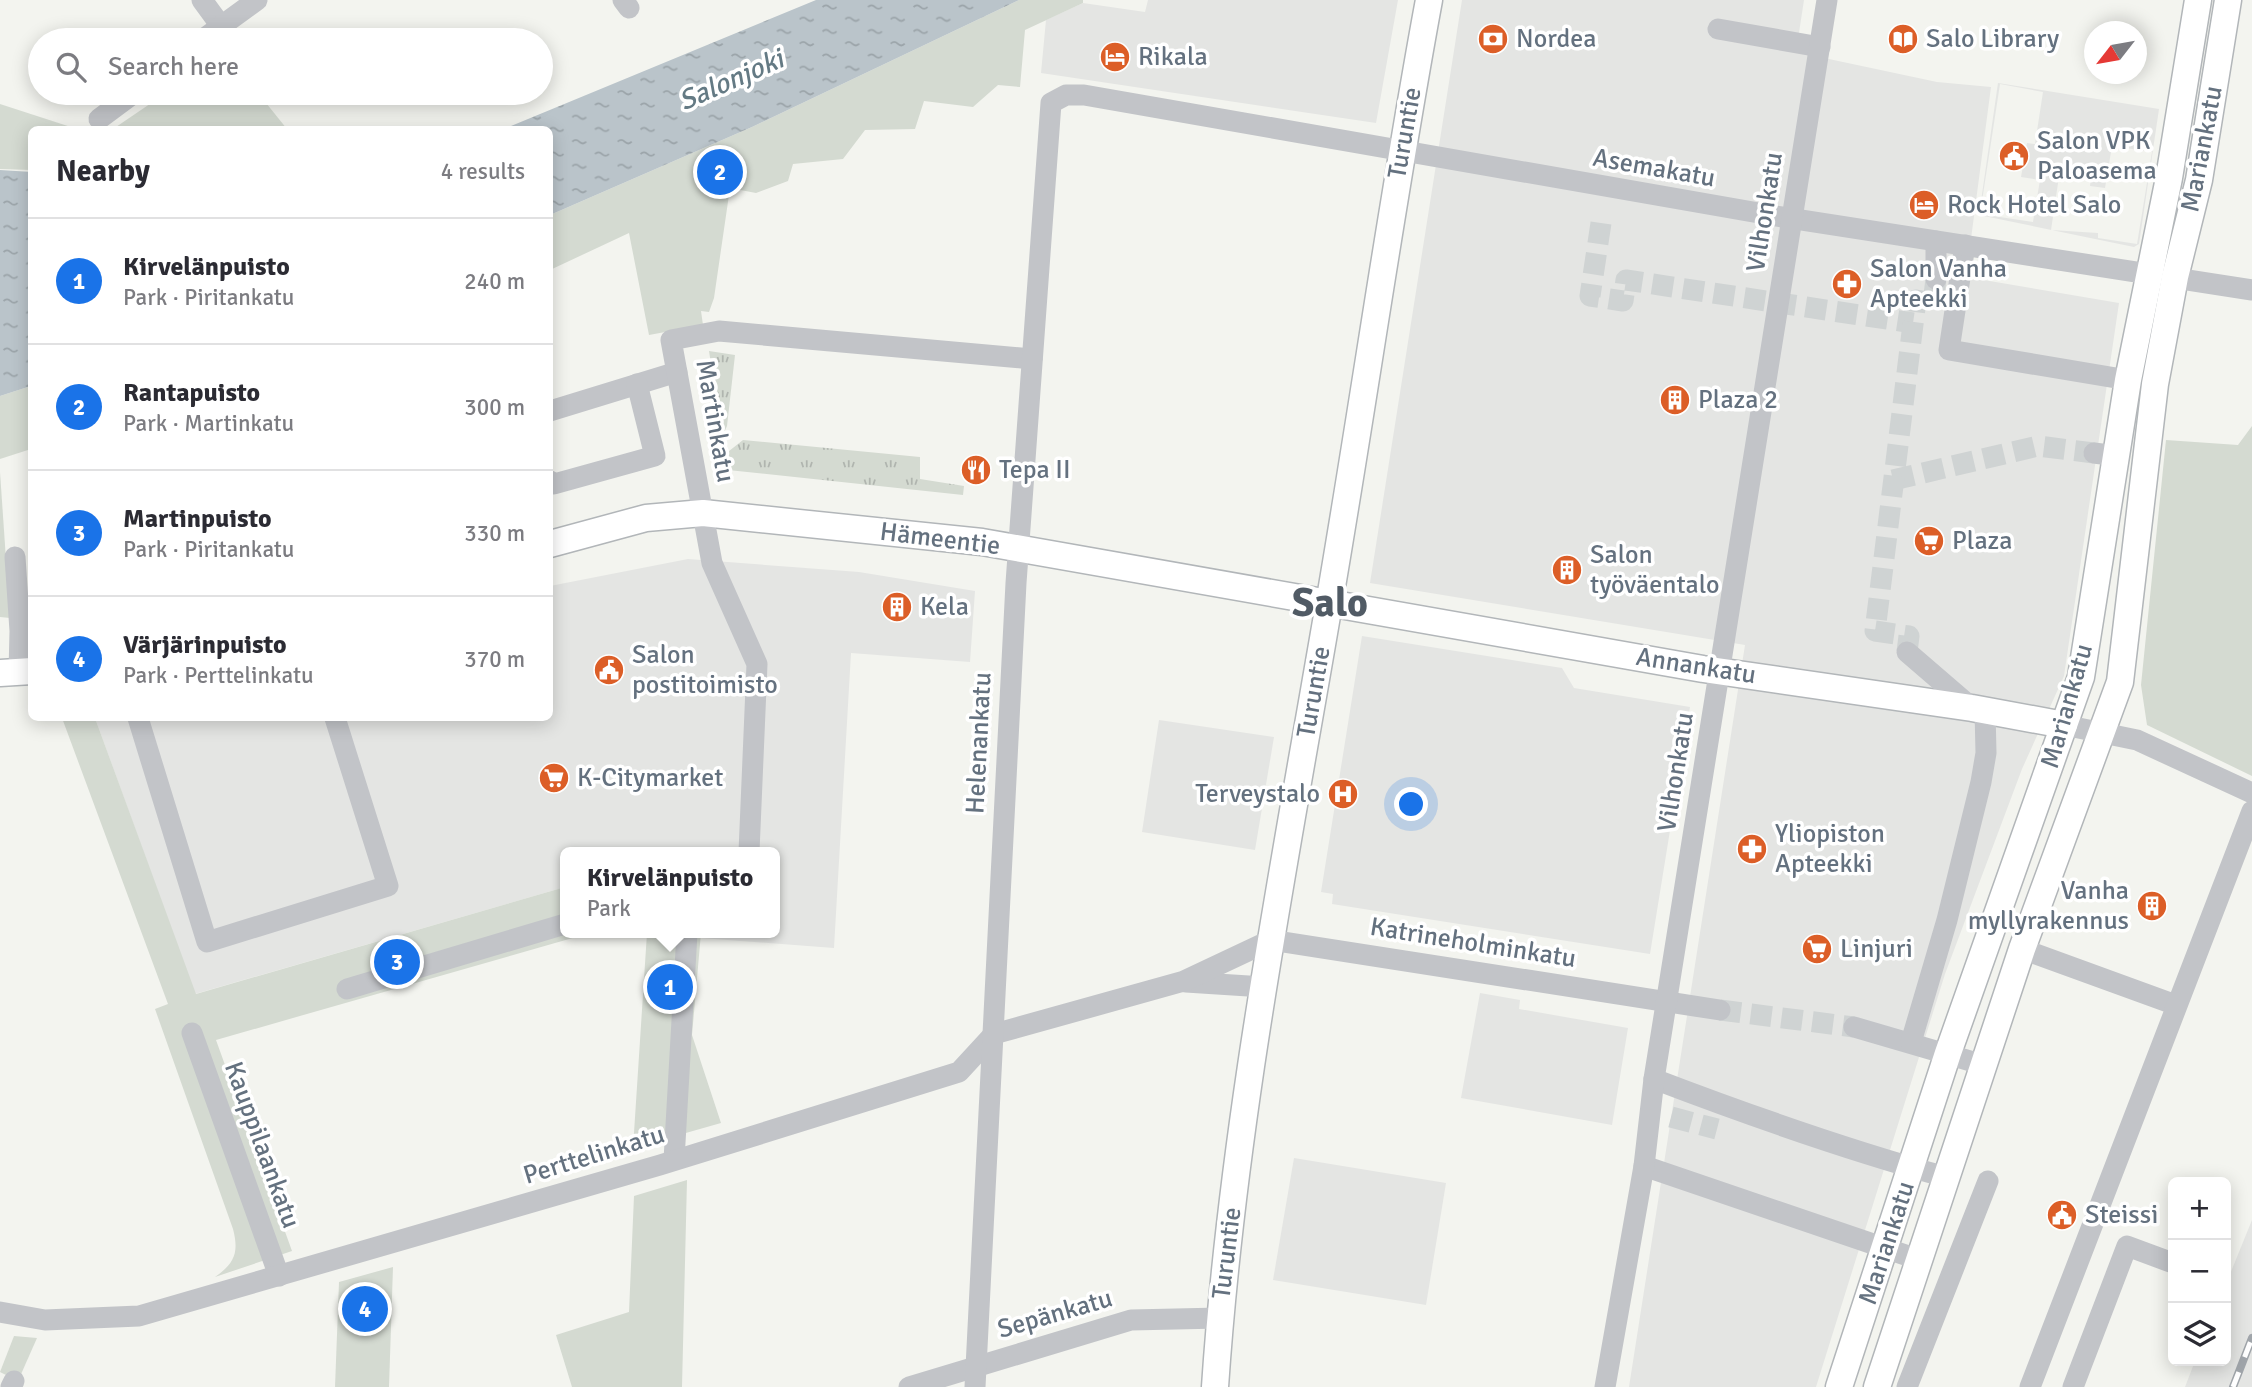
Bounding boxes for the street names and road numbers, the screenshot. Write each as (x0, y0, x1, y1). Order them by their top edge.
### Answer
street label: Mariankatu (2174, 83, 2230, 215)
street label: Turuntie (1381, 85, 1429, 181)
street label: Asemakatu (1590, 142, 1718, 194)
street label: Vilhonkatu (1740, 150, 1790, 274)
street label: Martinkatu (688, 357, 742, 485)
street label: Hämeentie (878, 516, 1002, 562)
street label: Mariankatu (2034, 640, 2100, 772)
street label: Annankatu (1634, 641, 1758, 691)
street label: Turuntie (1290, 644, 1338, 740)
street label: Helenankatu (959, 671, 999, 815)
street label: Vilhonkatu (1651, 710, 1701, 834)
street label: Katrineholminkatu (1368, 911, 1578, 975)
street label: Kauppilaankatu (217, 1057, 307, 1233)
street label: Perttelinkatu (519, 1118, 669, 1192)
street label: Mariankatu (1852, 1177, 1922, 1309)
street label: Turuntie (1206, 1205, 1248, 1301)
street label: Sepänkatu (994, 1282, 1116, 1346)

